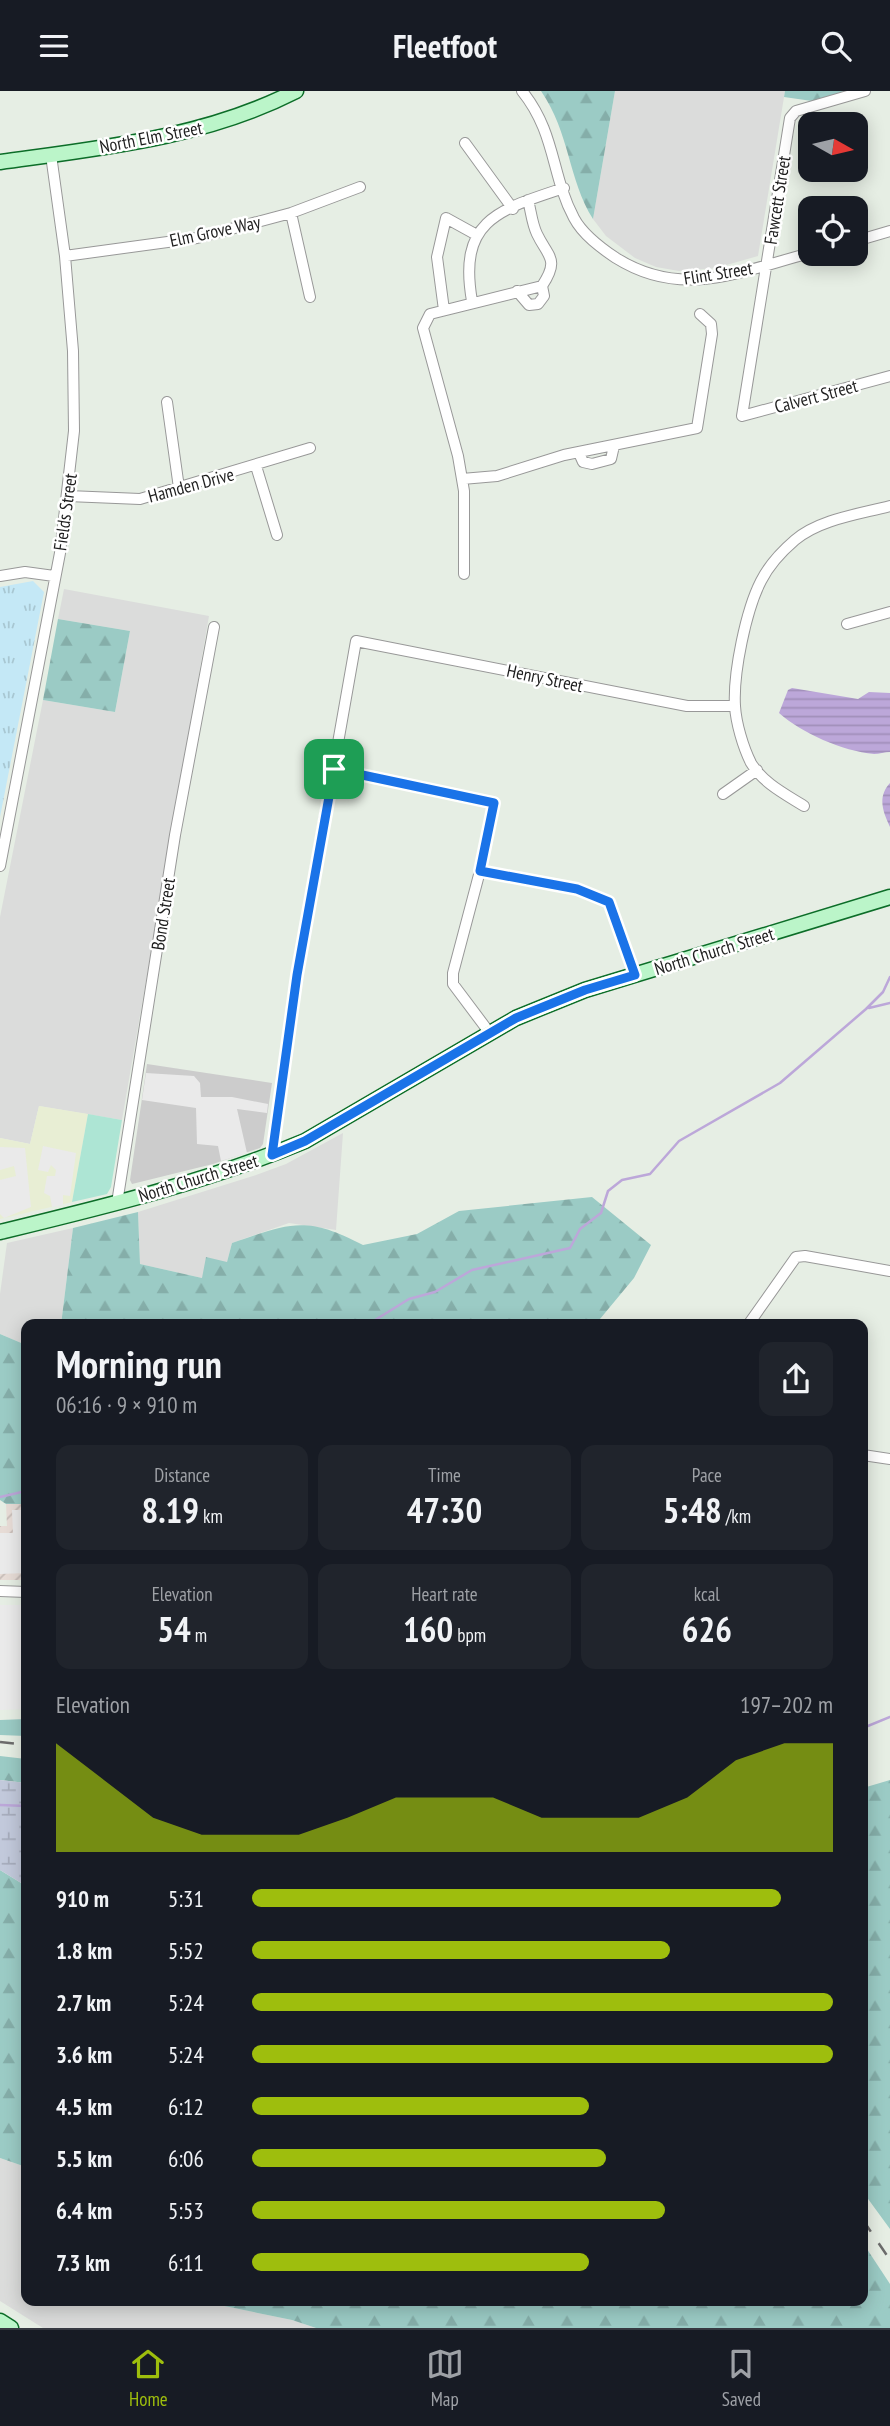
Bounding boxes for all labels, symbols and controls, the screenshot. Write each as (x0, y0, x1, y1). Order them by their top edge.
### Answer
text: Fleetfoot (393, 25, 497, 67)
icon: menu (35, 27, 73, 65)
icon: search (817, 27, 855, 65)
north arrow (798, 112, 868, 182)
map controls (798, 112, 868, 266)
street label: North Elm Street (98, 116, 204, 158)
street label: Fawcett Street (759, 154, 795, 246)
button: locate (798, 196, 868, 266)
street label: Elm Grove Way (167, 210, 263, 252)
street label: Flint Street (682, 256, 754, 290)
street label: Calvert Street (772, 374, 860, 418)
street label: Hamden Drive (145, 462, 237, 508)
street label: Fields Street (48, 472, 82, 552)
street label: Henry Street (505, 659, 585, 697)
pin (304, 739, 364, 799)
icon: arrive (315, 750, 353, 788)
street label: Bond Street (146, 876, 180, 952)
street label: North Church Street (651, 922, 777, 980)
street label: North Church Street (135, 1149, 261, 1207)
text: Morning run (56, 1339, 222, 1388)
button: share (759, 1342, 833, 1416)
text: 06:16 · 9 × 910 m (56, 1390, 197, 1419)
text: Distance (154, 1463, 210, 1487)
text: Time (428, 1463, 461, 1487)
text: Pace (692, 1463, 722, 1487)
text: 8.19 (141, 1487, 199, 1533)
text: 47:30 (407, 1487, 482, 1533)
text: 5:48 (663, 1487, 722, 1533)
text: km (199, 1504, 223, 1528)
text: /km (722, 1504, 751, 1528)
text: Elevation (152, 1582, 213, 1606)
text: Heart rate (411, 1582, 478, 1606)
text: kcal (694, 1582, 720, 1606)
text: 54 (157, 1606, 191, 1652)
text: 160 (403, 1606, 453, 1652)
text: 626 (682, 1606, 732, 1652)
text: m (191, 1623, 207, 1647)
text: bpm (453, 1623, 486, 1647)
text: Elevation (56, 1690, 130, 1719)
text: 197–202 m (740, 1690, 833, 1719)
text: 910 m (56, 1884, 109, 1913)
text: 5:31 (168, 1884, 204, 1913)
text: 1.8 km (56, 1936, 112, 1965)
text: 5:52 (168, 1936, 204, 1965)
text: 2.7 km (56, 1988, 111, 2017)
text: 5:24 (168, 1988, 204, 2017)
text: 3.6 km (56, 2040, 112, 2069)
text: 5:24 (168, 2040, 204, 2069)
text: 4.5 km (56, 2092, 112, 2121)
text: 6:12 (168, 2092, 204, 2121)
text: 5.5 km (56, 2144, 112, 2173)
text: 6:06 (168, 2144, 204, 2173)
text: 6.4 km (56, 2196, 112, 2225)
text: 5:53 (168, 2196, 204, 2225)
text: 7.3 km (56, 2248, 110, 2277)
text: 6:11 (168, 2248, 204, 2277)
tab: Home (129, 2345, 168, 2411)
tab: Map (426, 2345, 464, 2411)
tab: Saved (722, 2345, 761, 2411)

